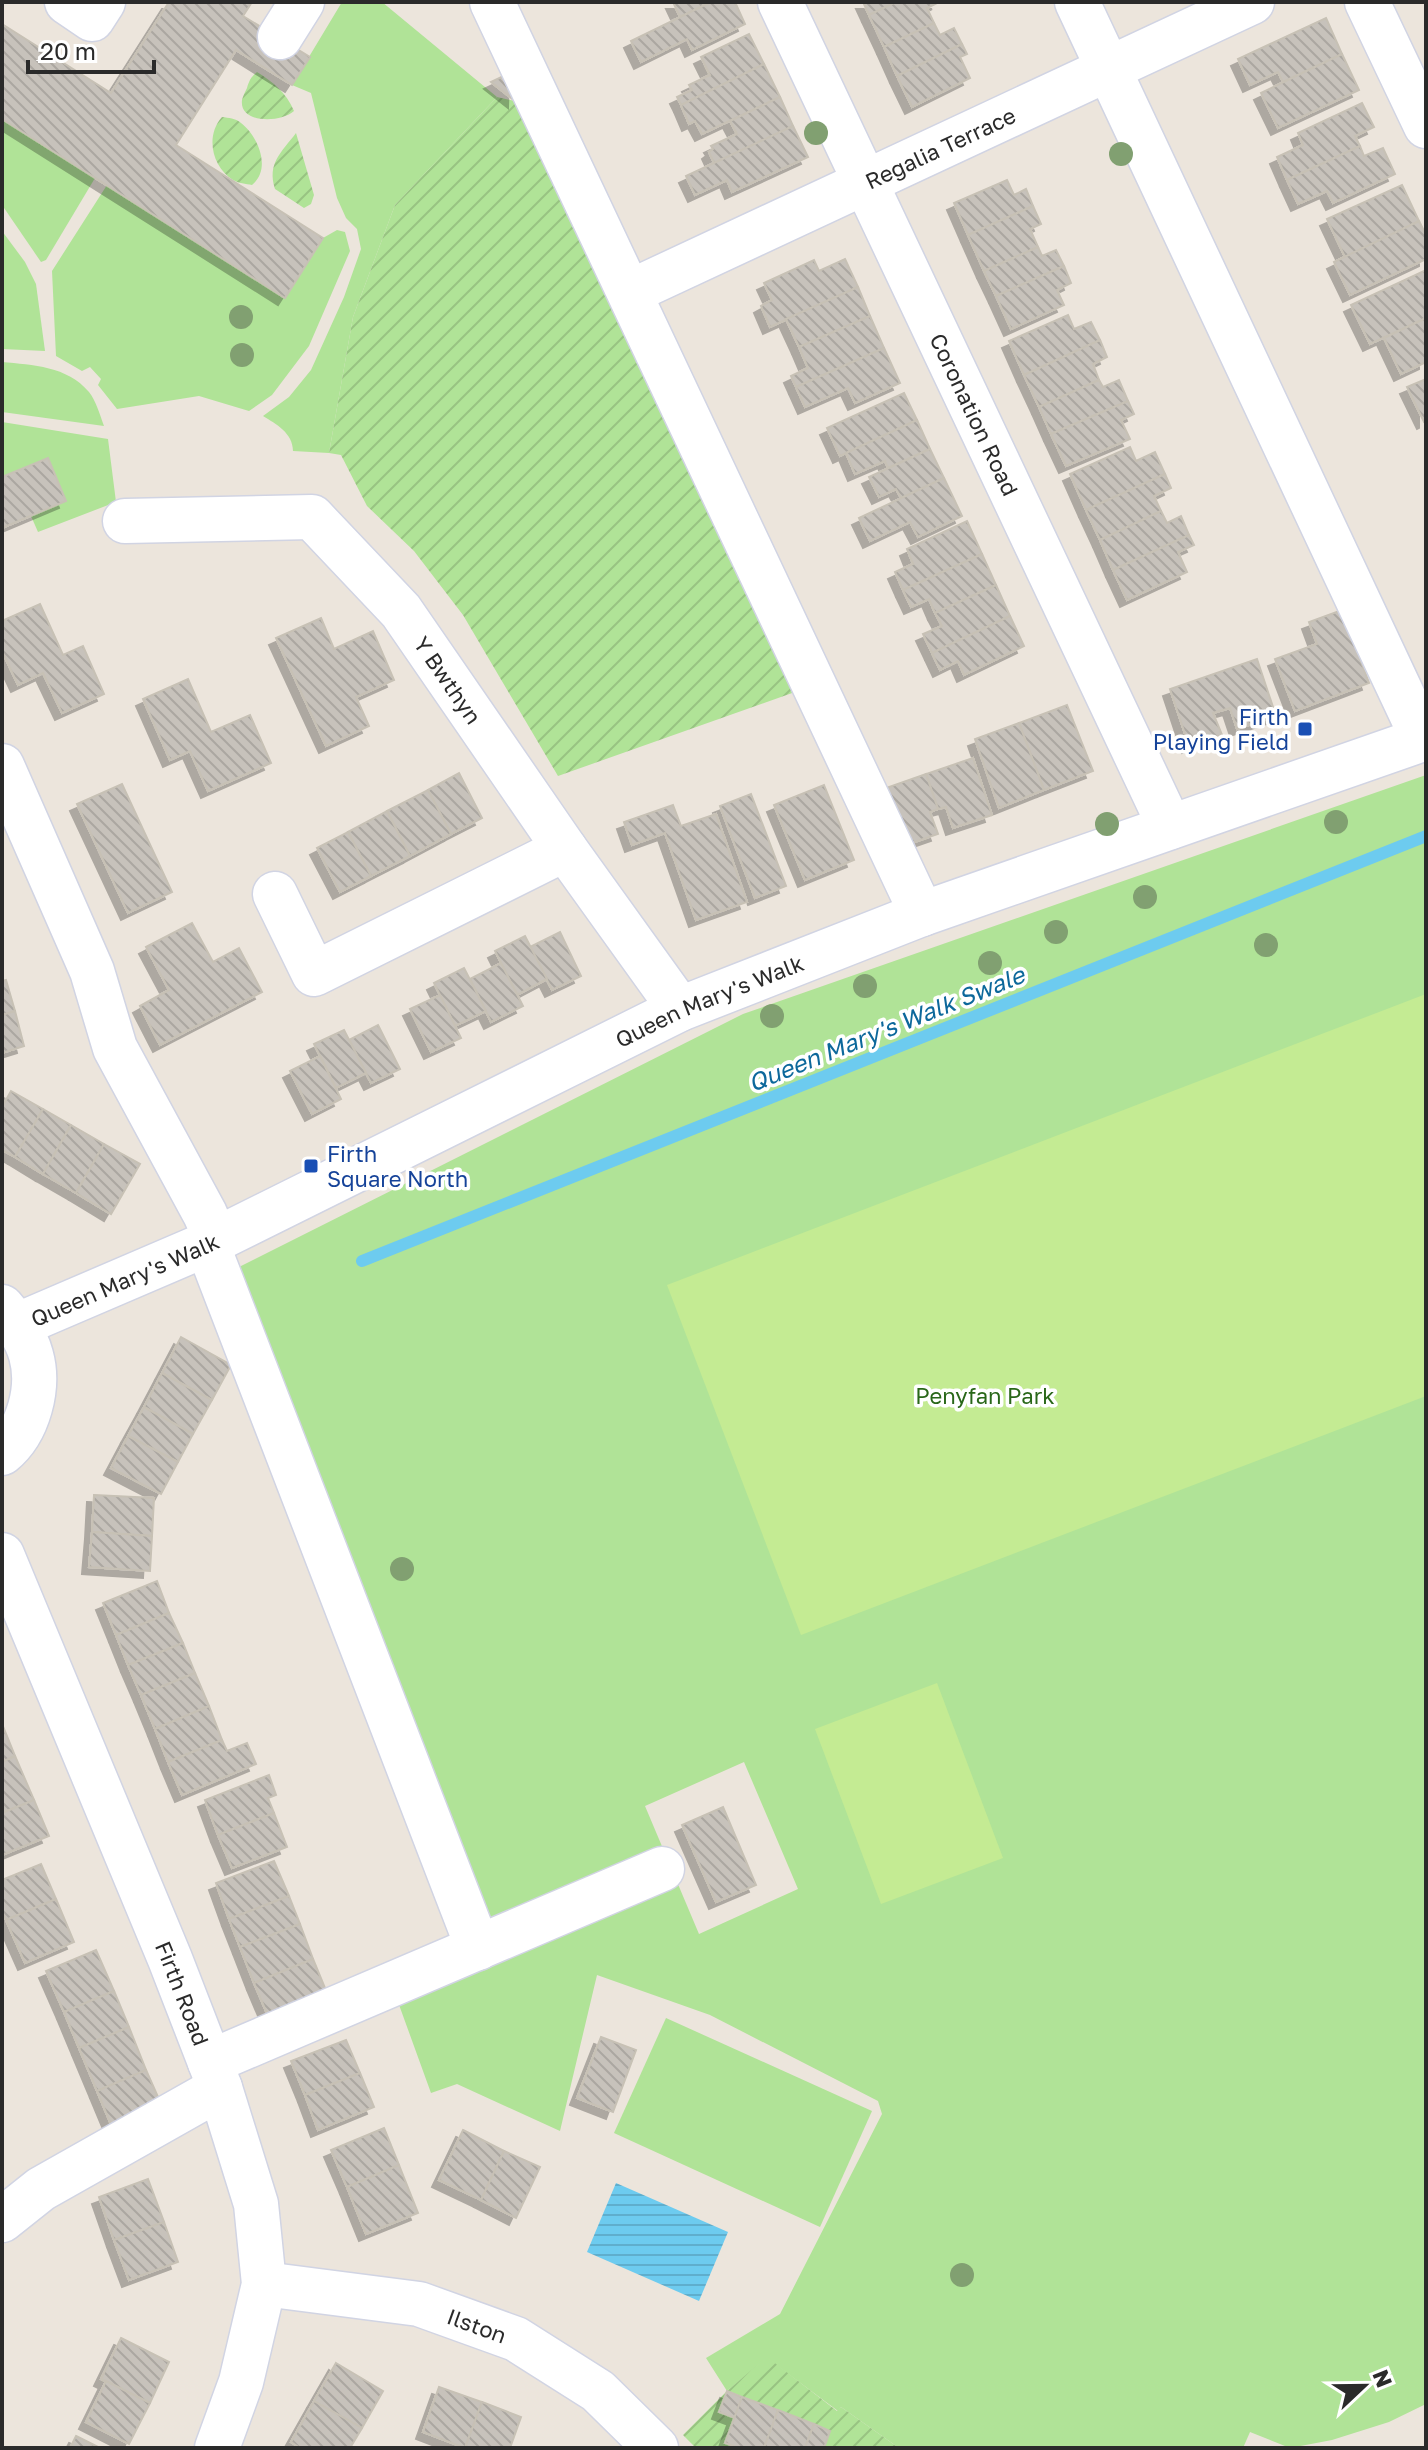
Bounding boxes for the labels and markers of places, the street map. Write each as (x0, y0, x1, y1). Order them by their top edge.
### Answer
place label: Firth Playing Field (1153, 703, 1289, 755)
marker: Firth Playing Field (1296, 720, 1314, 738)
place label: Firth Square North (327, 1140, 468, 1192)
marker: Firth Square North (302, 1157, 320, 1175)

